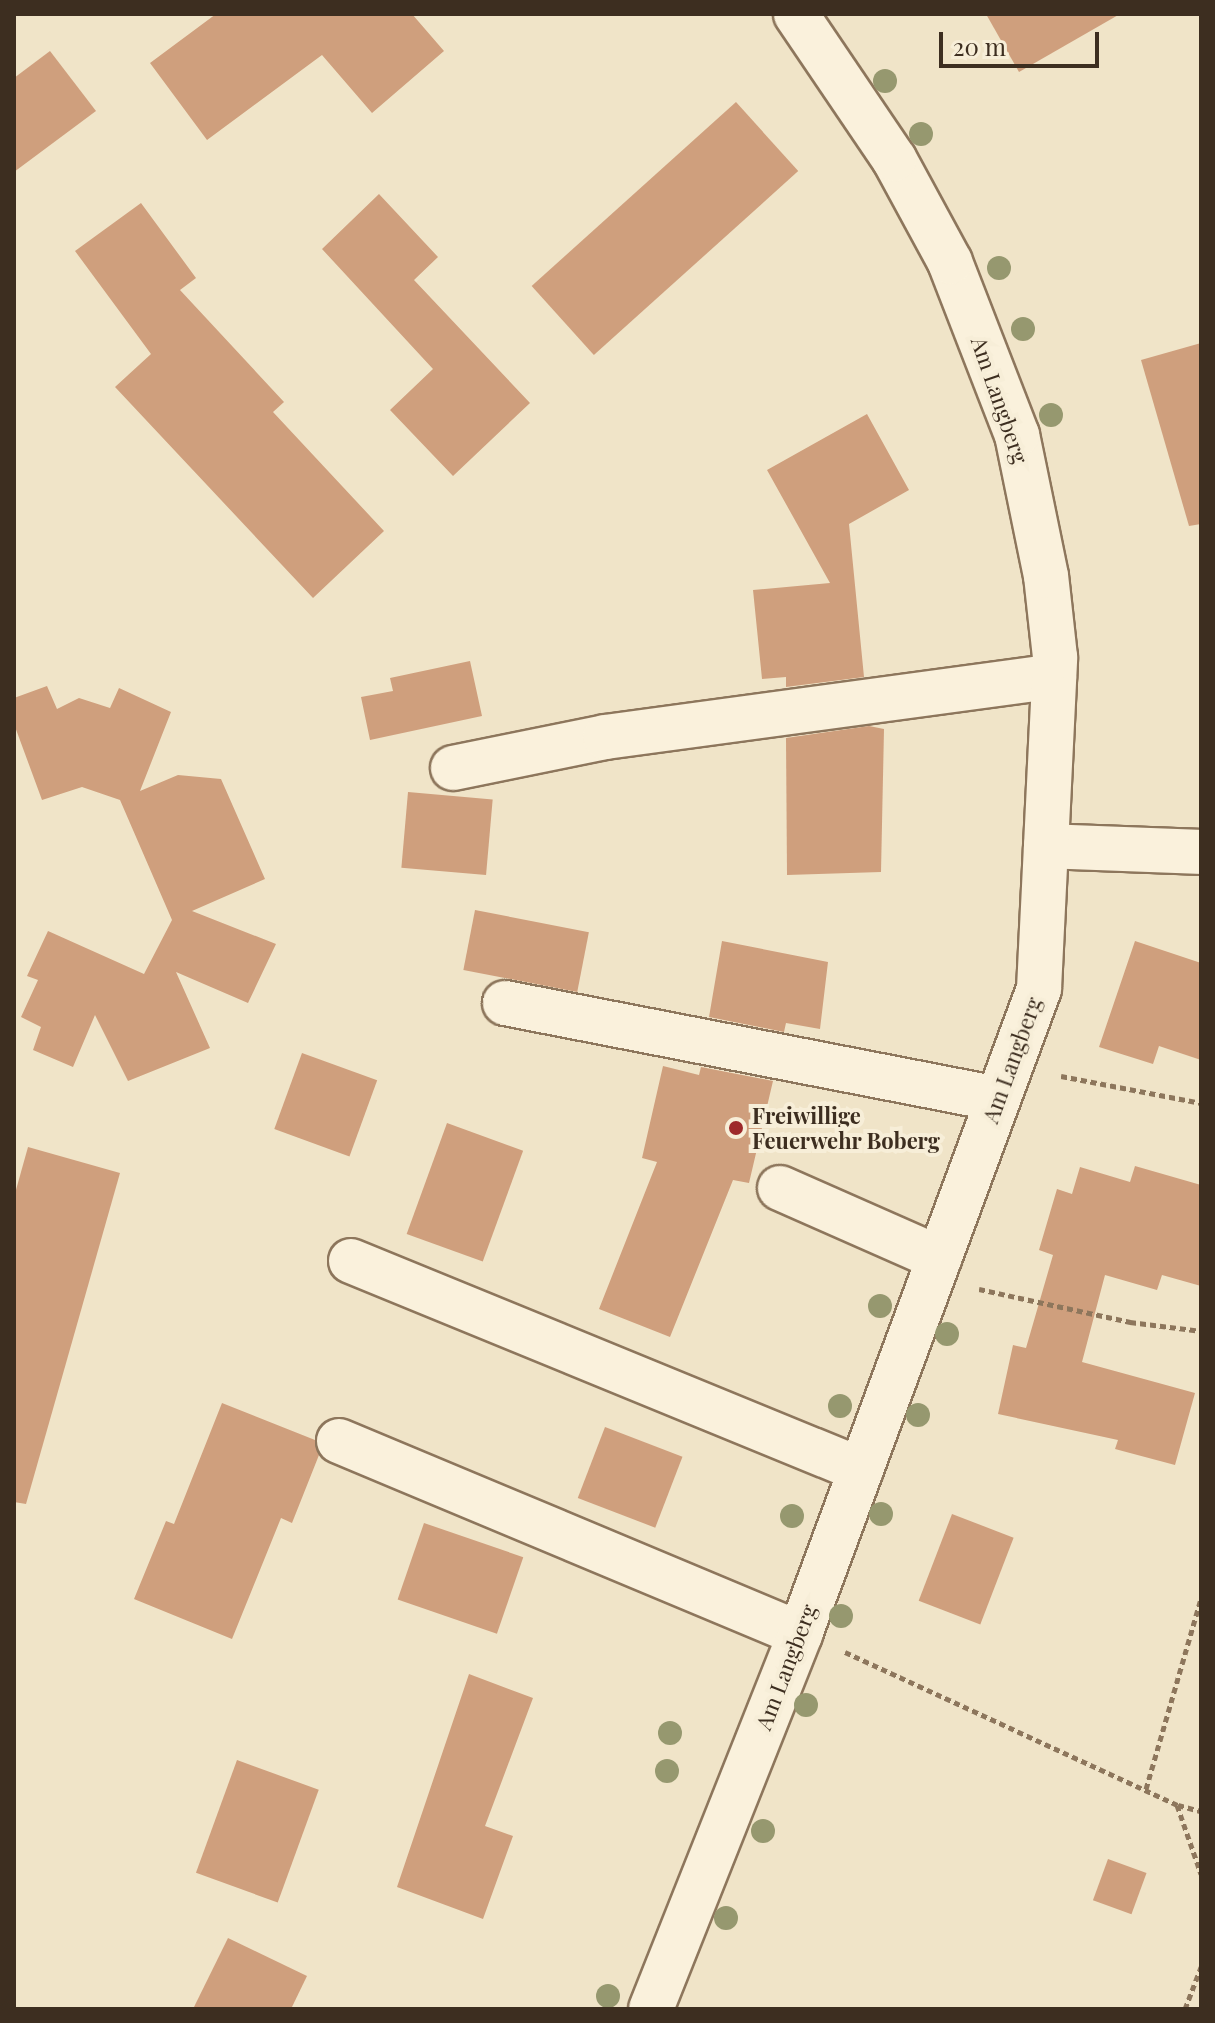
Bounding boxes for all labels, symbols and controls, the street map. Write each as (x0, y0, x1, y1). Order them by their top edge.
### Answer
scale bar (943, 16, 1103, 66)
text: 20 m (953, 30, 1006, 62)
street label: Am Langberg (966, 333, 1034, 467)
street label: Am Langberg (977, 993, 1047, 1127)
place label: Freiwillige Feuerwehr Boberg (752, 1102, 940, 1154)
marker: Freiwillige Feuerwehr Boberg (727, 1119, 745, 1137)
street label: Am Langberg (750, 1601, 822, 1733)

